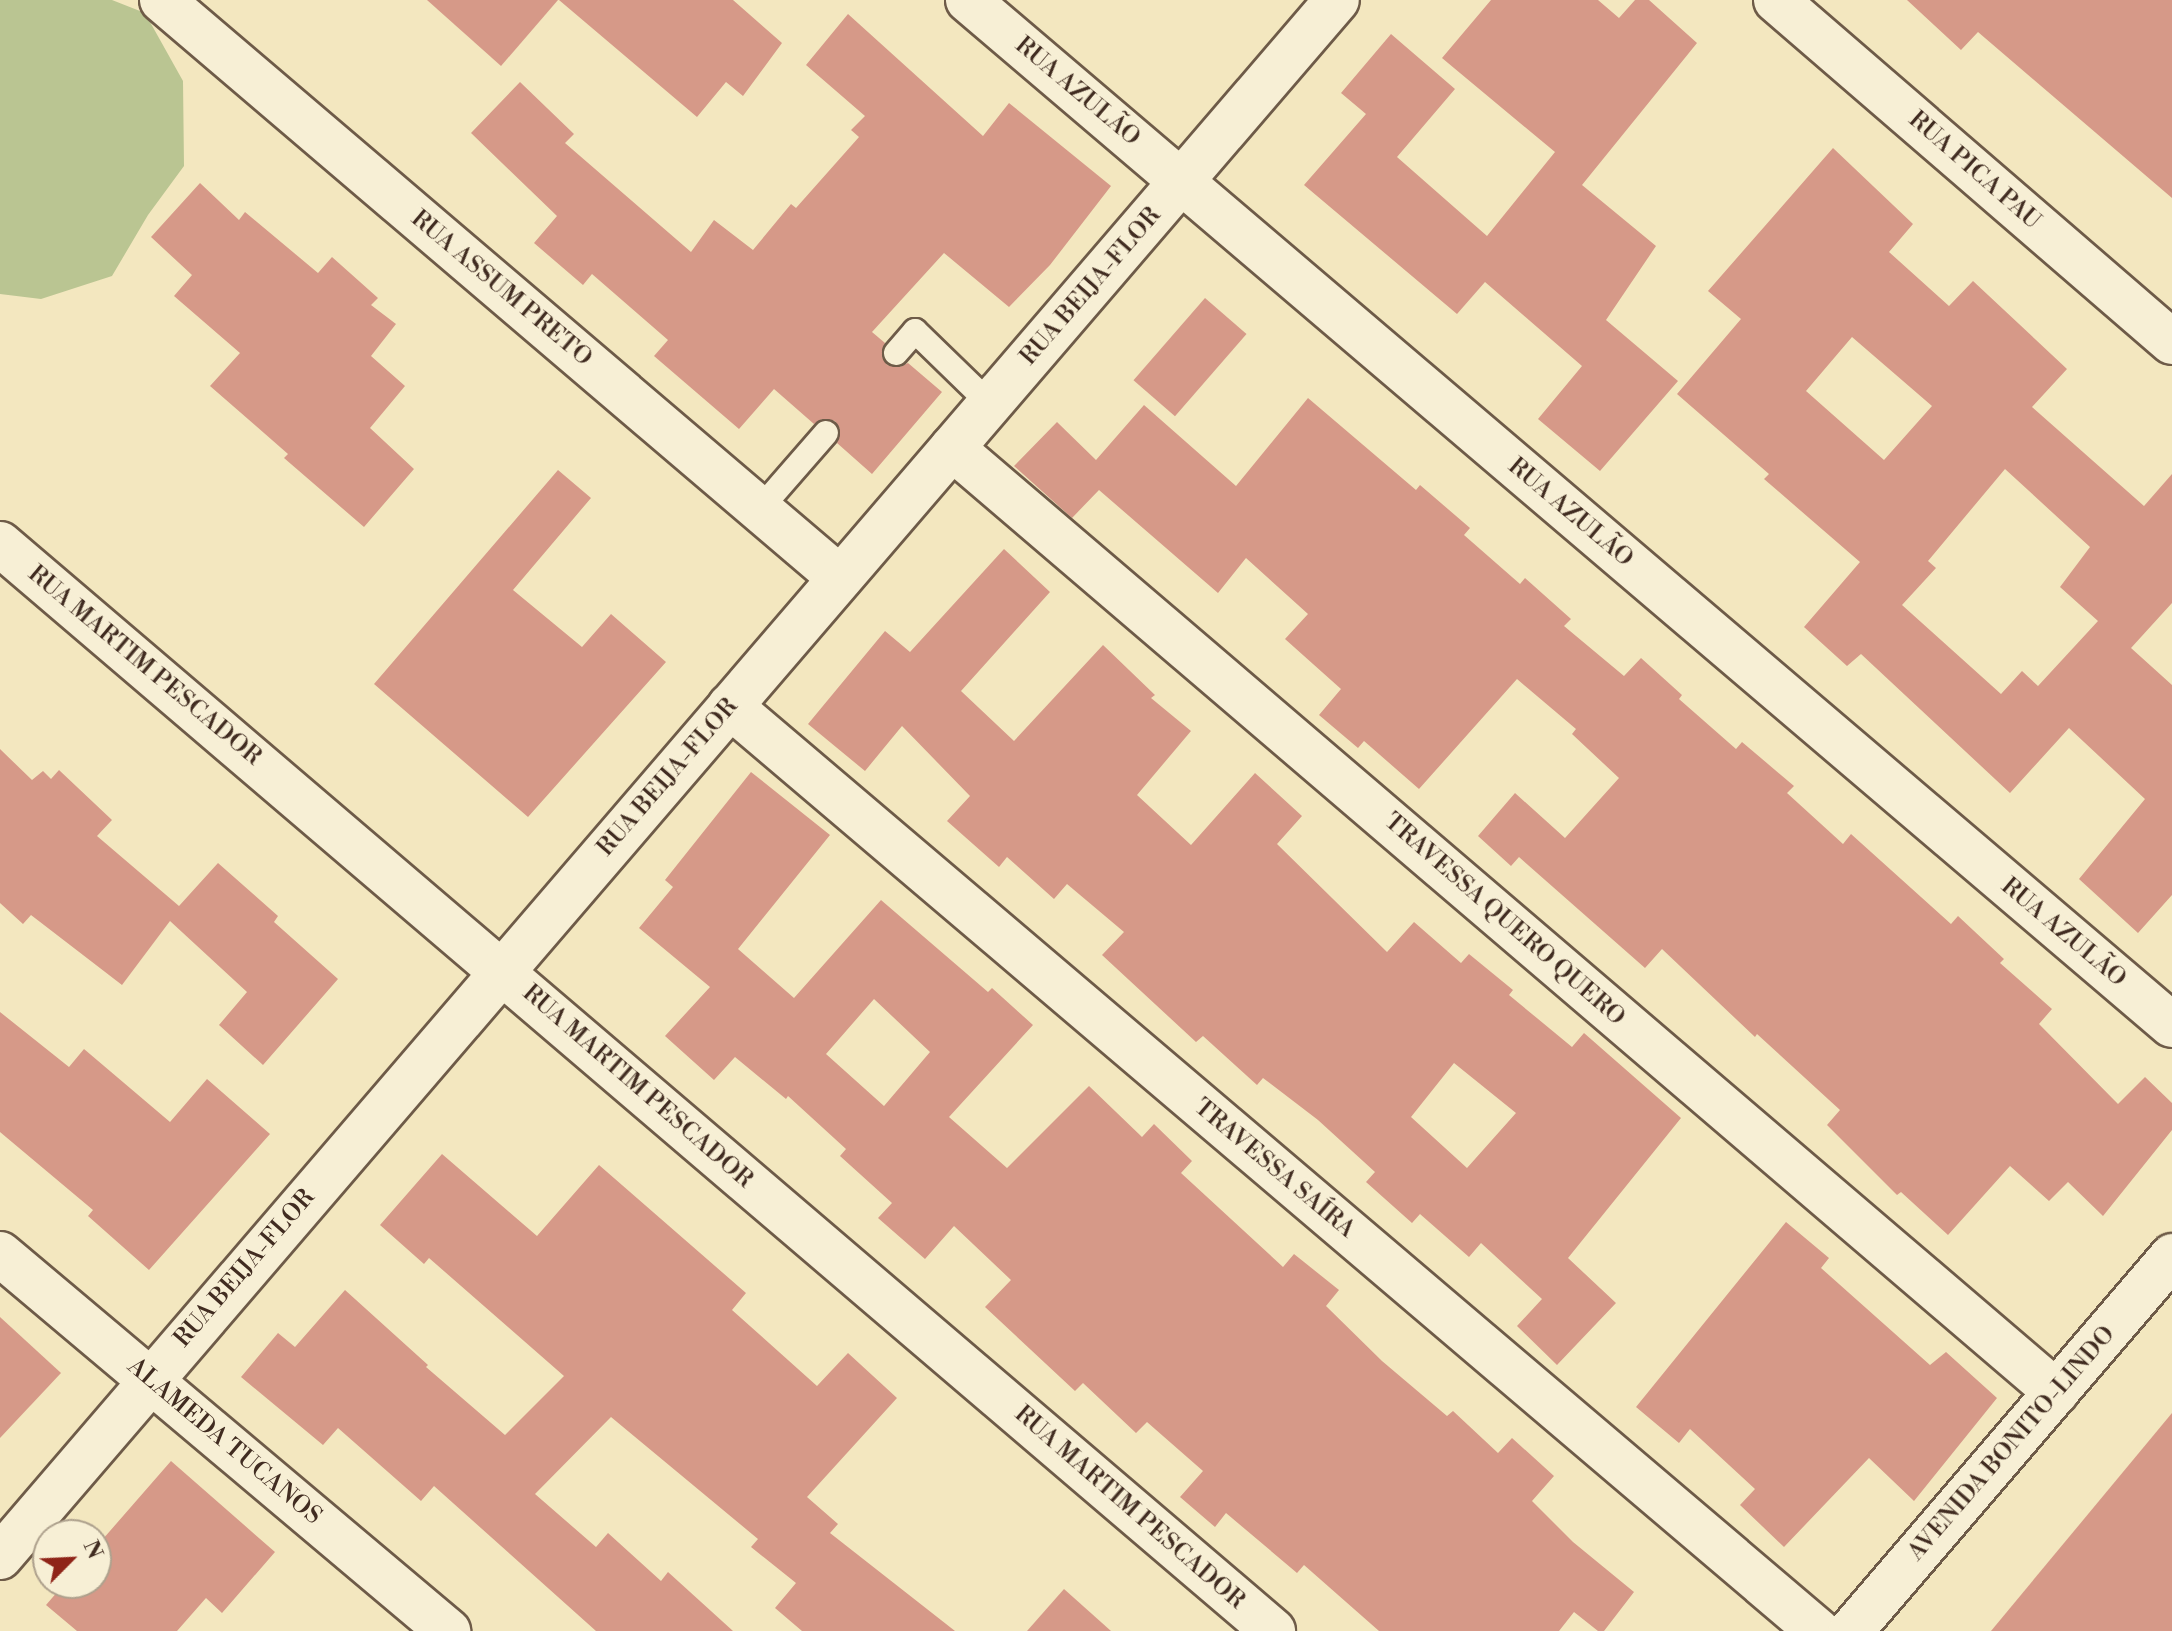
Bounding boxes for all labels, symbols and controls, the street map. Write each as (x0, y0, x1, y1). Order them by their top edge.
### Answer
street label: RUA AZULÃO (1009, 31, 1145, 153)
street label: RUA PICA PAU (1902, 106, 2046, 236)
street label: RUA BEIJA-FLOR (1015, 202, 1167, 372)
street label: RUA ASSUM PRETO (405, 205, 597, 373)
street label: RUA AZULÃO (1502, 452, 1638, 574)
street label: RUA MARTIM PESCADOR (22, 560, 266, 772)
street label: RUA BEIJA-FLOR (592, 693, 744, 863)
street label: TRAVESSA QUERO QUERO (1378, 808, 1630, 1032)
street label: RUA AZULÃO (1995, 872, 2131, 994)
street label: RUA MARTIM PESCADOR (516, 979, 758, 1195)
street label: TRAVESSA SAÍRA (1188, 1093, 1360, 1245)
street label: RUA BEIJA-FLOR (169, 1184, 321, 1354)
street label: AVENIDA BONITO-LINDO (1902, 1321, 2122, 1567)
street label: ALAMEDA TUCANOS (121, 1353, 327, 1531)
street label: RUA MARTIM PESCADOR (1008, 1400, 1250, 1616)
north arrow (32, 1519, 112, 1599)
text: N (77, 1536, 108, 1563)

